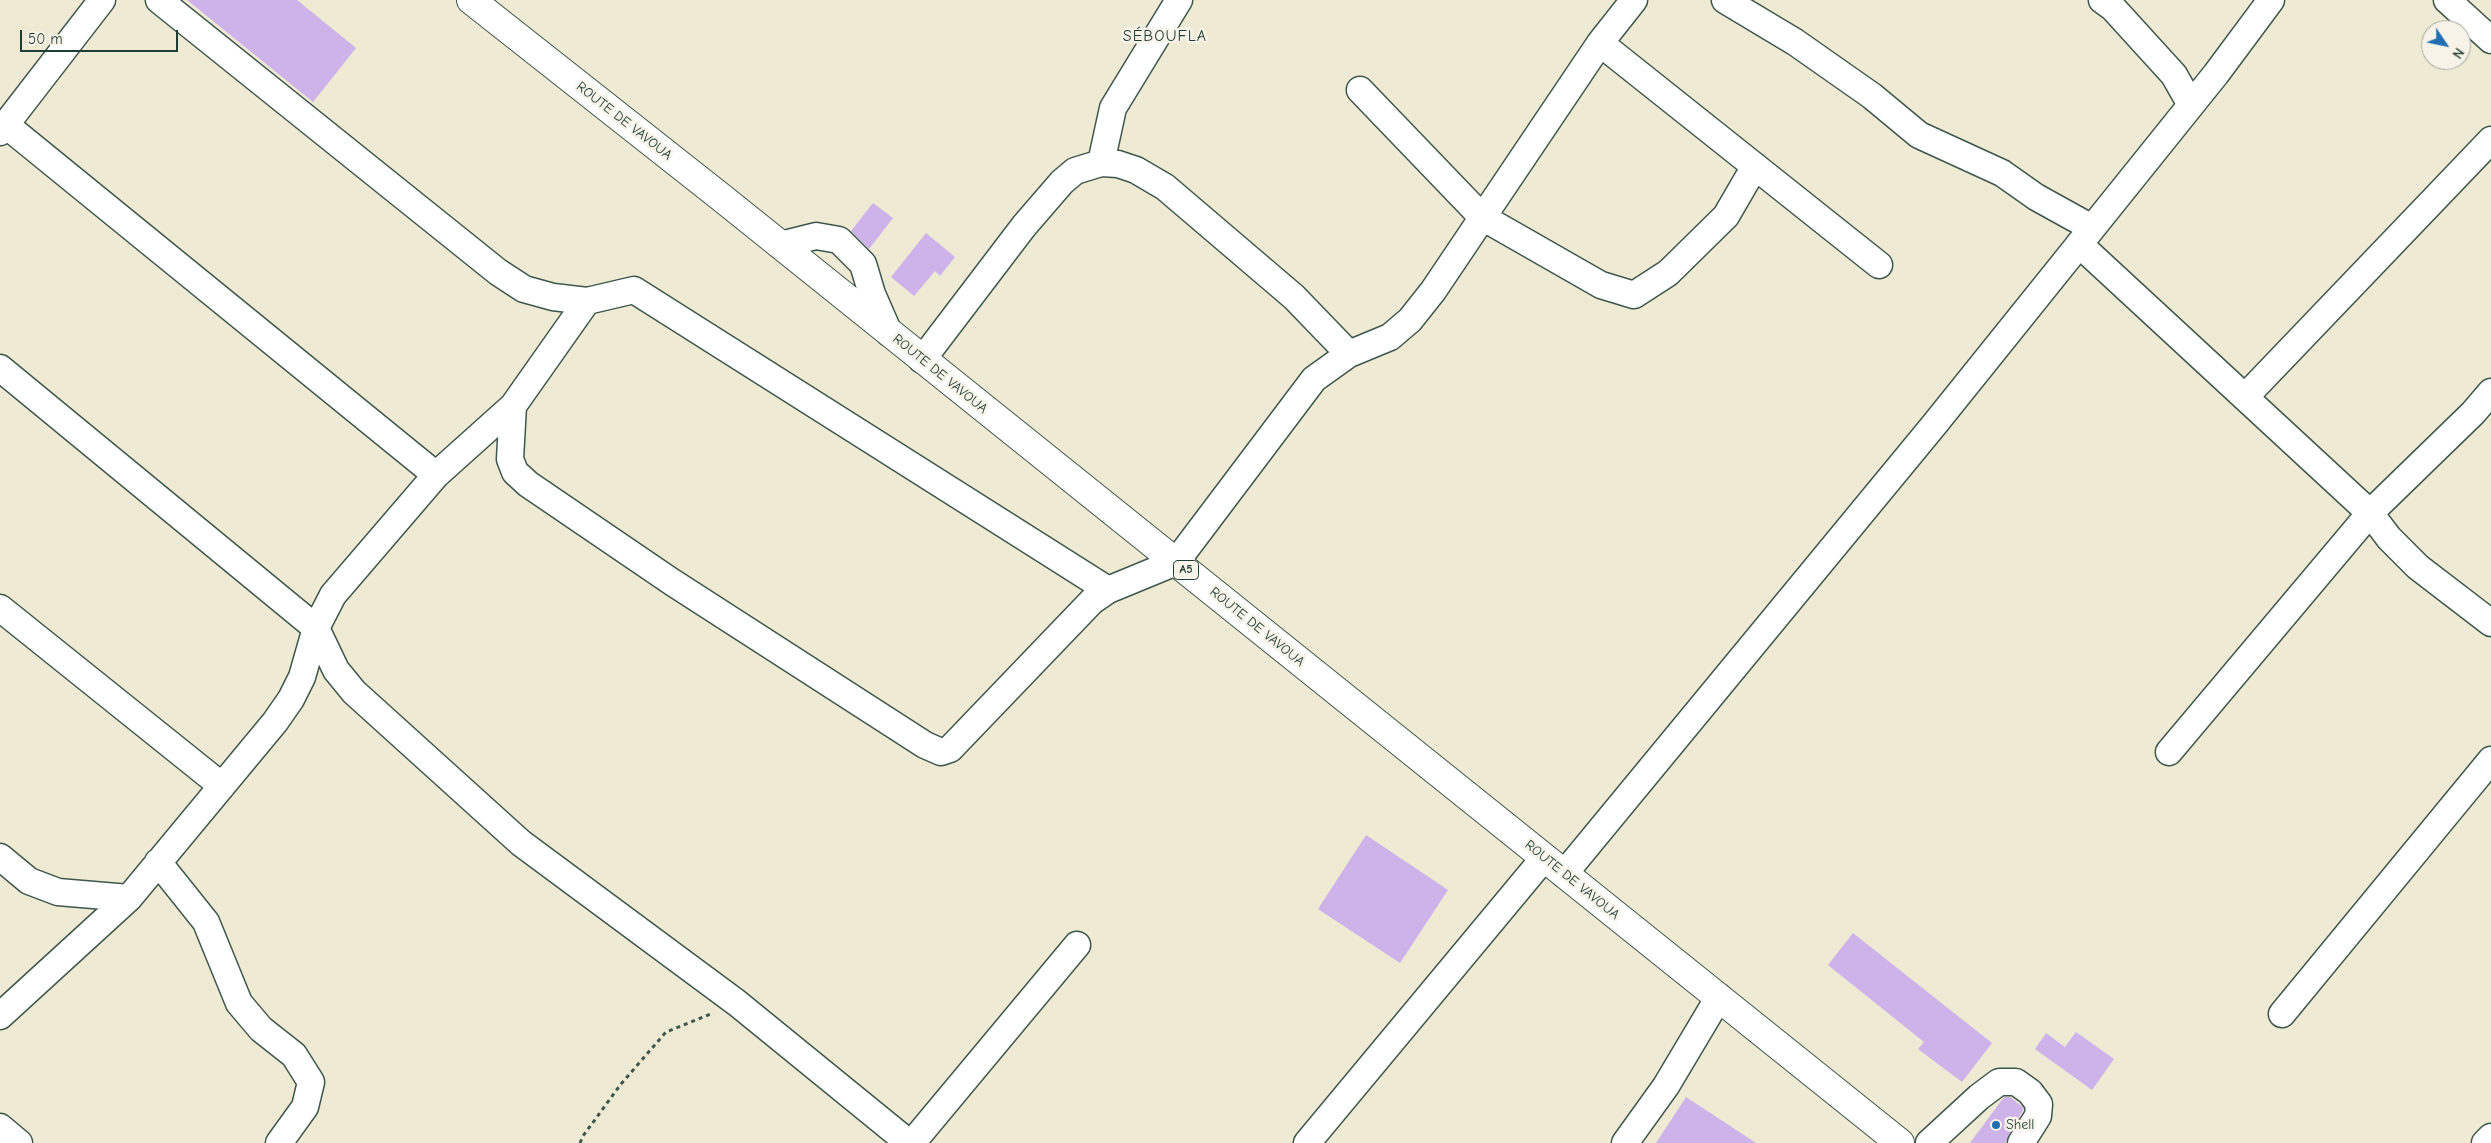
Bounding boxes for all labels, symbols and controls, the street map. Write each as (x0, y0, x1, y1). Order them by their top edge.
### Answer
scale bar (22, 20, 180, 52)
north arrow (2421, 20, 2471, 70)
district label: SÉBOUFLA (1122, 26, 1208, 46)
text: 50 m (28, 30, 63, 48)
text: N (2448, 45, 2468, 62)
street label: ROUTE DE VAVOUA (573, 78, 675, 164)
street label: ROUTE DE VAVOUA (889, 331, 991, 417)
road number: A5 (1174, 560, 1198, 580)
street label: ROUTE DE VAVOUA (1206, 584, 1308, 670)
street label: ROUTE DE VAVOUA (1521, 837, 1623, 923)
place label: Shell (2006, 1117, 2034, 1133)
marker: Shell (1990, 1119, 2002, 1131)

